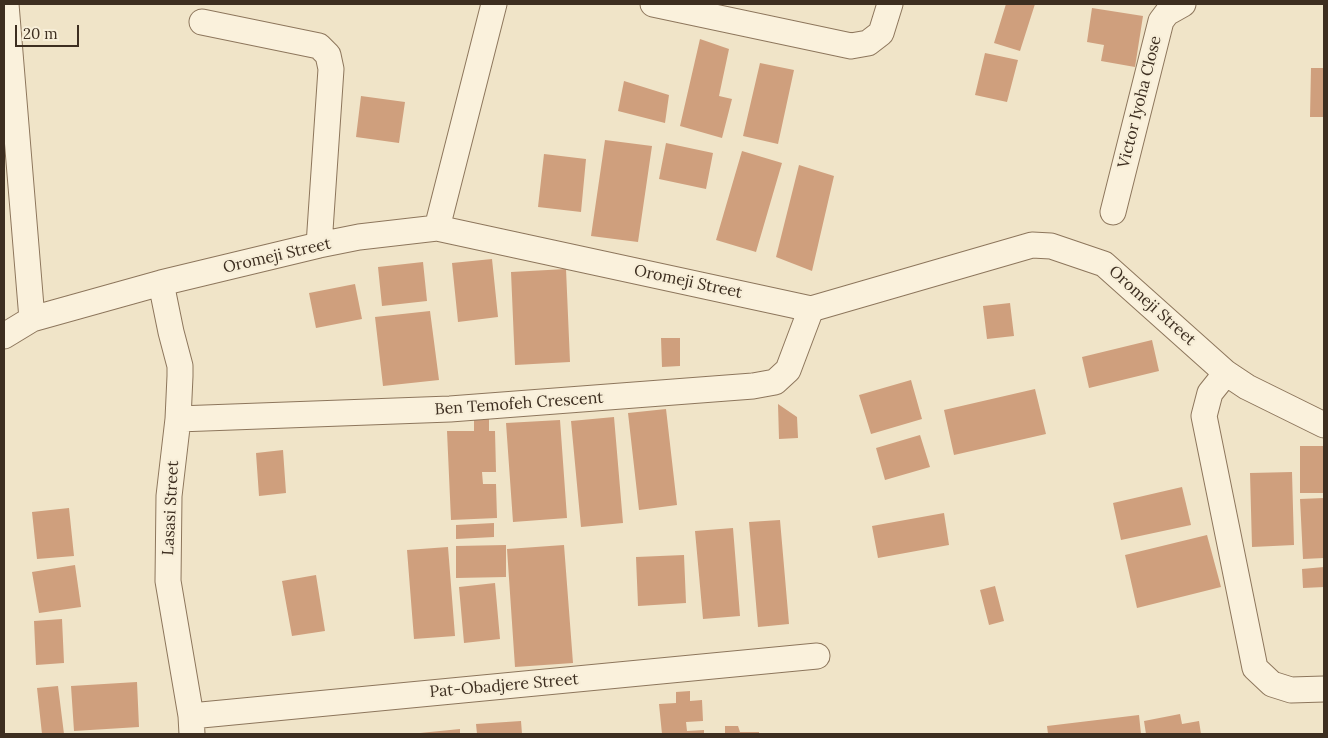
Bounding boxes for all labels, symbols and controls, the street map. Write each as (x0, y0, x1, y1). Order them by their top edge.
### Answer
scale bar (18, 15, 81, 47)
text: 20 m (23, 24, 58, 43)
street label: Victor Iyoha Close (1114, 34, 1166, 170)
street label: Oromeji Street (221, 234, 333, 278)
street label: Oromeji Street (632, 261, 744, 303)
street label: Oromeji Street (1105, 262, 1199, 350)
street label: Ben Temofeh Crescent (434, 389, 604, 419)
street label: Lasasi Street (159, 460, 183, 556)
street label: Pat-Obadjere Street (429, 670, 579, 702)

